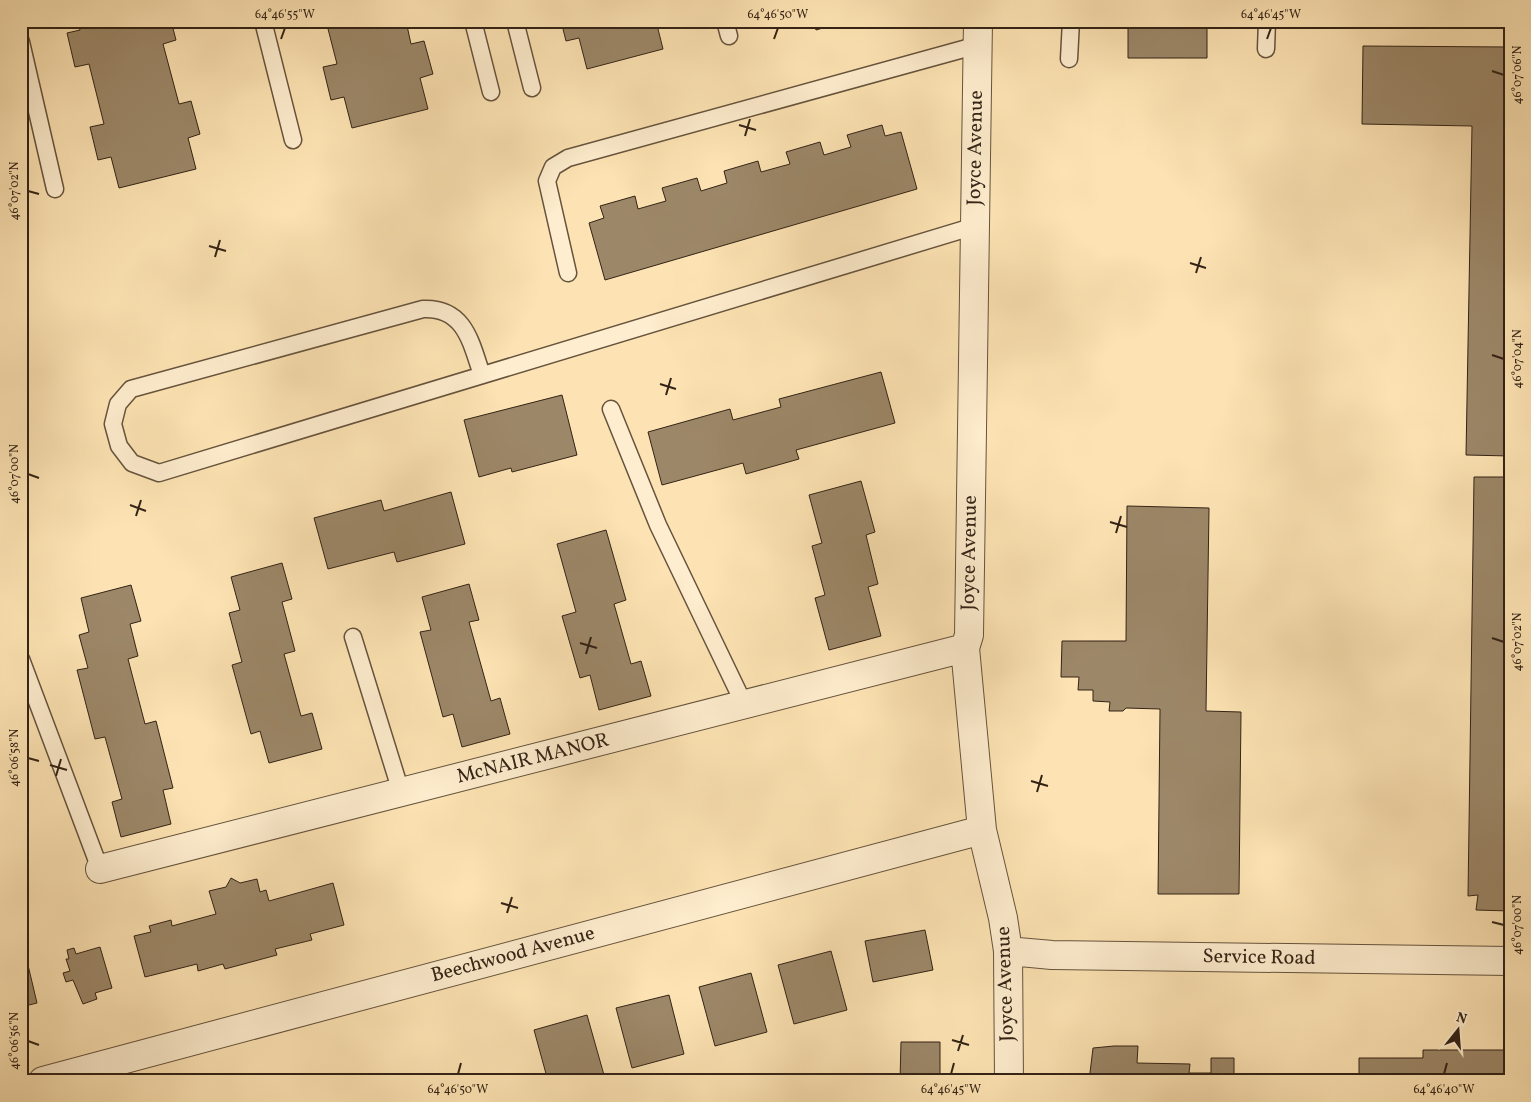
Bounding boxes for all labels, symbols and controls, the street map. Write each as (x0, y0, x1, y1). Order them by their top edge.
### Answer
text: 64°46'55"W (255, 7, 315, 23)
text: 64°46'50"W (748, 7, 808, 23)
text: 64°46'45"W (1241, 7, 1301, 23)
text: 46°07'06"N (1510, 45, 1526, 105)
street label: Joyce Avenue (961, 90, 991, 206)
text: 46°07'02"N (7, 161, 23, 220)
text: 46°07'04"N (1510, 329, 1526, 389)
text: 46°07'00"N (7, 444, 23, 504)
street label: Joyce Avenue (955, 495, 985, 611)
text: 46°07'02"N (1510, 612, 1526, 671)
street label: McNAIR MANOR (454, 726, 613, 791)
text: 46°06'58"N (7, 729, 23, 787)
text: 46°07'00"N (1510, 895, 1526, 955)
street label: Beechwood Avenue (428, 920, 598, 990)
street label: Joyce Avenue (990, 926, 1022, 1042)
street label: Service Road (1202, 943, 1316, 973)
north arrow (1434, 1004, 1484, 1054)
text: N (1454, 1008, 1469, 1030)
text: 46°06'56"N (7, 1012, 23, 1070)
text: 64°46'50"W (428, 1082, 488, 1098)
text: 64°46'45"W (921, 1082, 981, 1098)
text: 64°46'40"W (1413, 1082, 1475, 1098)

